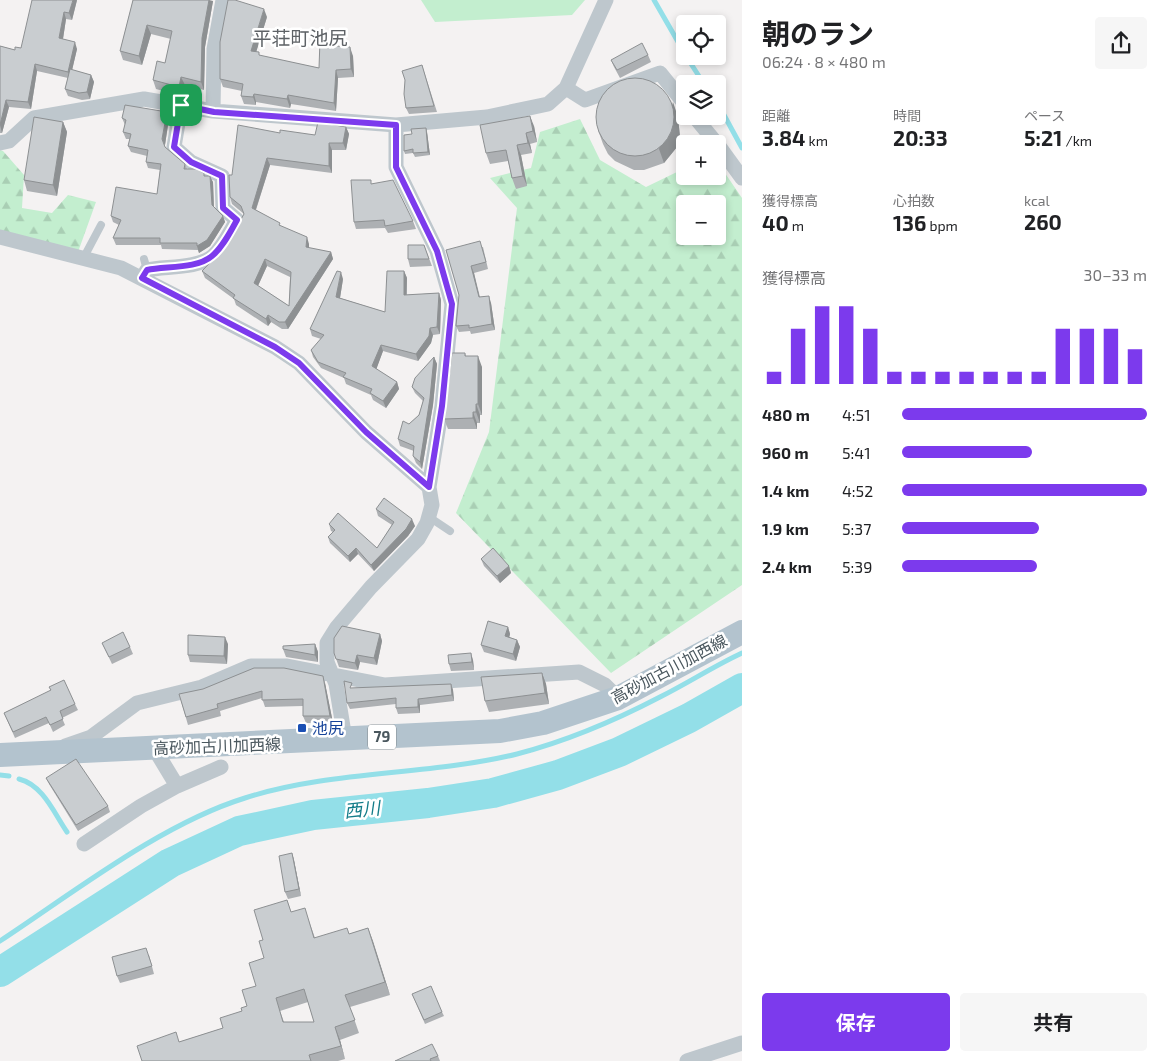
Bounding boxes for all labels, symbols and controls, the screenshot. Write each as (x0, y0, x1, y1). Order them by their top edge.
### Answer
map controls (676, 15, 726, 245)
button: locate (676, 15, 726, 65)
text: 朝のラン (762, 16, 874, 50)
button: share (1095, 17, 1147, 69)
district label: 平荘町池尻 (252, 26, 348, 49)
text: 06:24 · 8 × 480 m (762, 52, 886, 71)
button: layers (676, 75, 726, 125)
pin (160, 84, 202, 126)
icon: arrive (167, 91, 195, 119)
text: 距離 (762, 107, 790, 124)
text: 時間 (893, 107, 921, 124)
text: ペース (1024, 107, 1065, 124)
text: 3.84 (762, 125, 806, 150)
text: 20:33 (893, 125, 948, 150)
text: 5:21 (1024, 125, 1062, 150)
text: km (806, 132, 828, 149)
text: /km (1062, 132, 1092, 149)
button: + (676, 135, 726, 185)
text: 獲得標高 (762, 192, 818, 209)
text: 心拍数 (893, 192, 935, 209)
text: kcal (1024, 192, 1050, 209)
button: − (676, 195, 726, 245)
text: 260 (1024, 209, 1062, 234)
text: 40 (762, 210, 789, 235)
text: 136 (893, 210, 926, 235)
text: m (789, 217, 804, 234)
text: bpm (926, 217, 958, 234)
text: 30–33 m (1084, 265, 1147, 284)
text: 獲得標高 (762, 268, 826, 287)
text: 480 m (762, 405, 810, 424)
text: 4:51 (842, 405, 871, 424)
text: 960 m (762, 443, 809, 462)
text: 5:41 (842, 443, 871, 462)
text: 1.4 km (762, 481, 809, 500)
text: 4:52 (842, 481, 873, 500)
text: 1.9 km (762, 519, 809, 538)
text: 5:37 (842, 519, 871, 538)
text: 2.4 km (762, 557, 812, 576)
text: 5:39 (842, 557, 872, 576)
street label: 高砂加古川加西線 (608, 630, 730, 707)
place label: 池尻 (312, 718, 344, 737)
marker: 池尻 (296, 722, 308, 734)
road number: 79 (368, 724, 396, 750)
street label: 高砂加古川加西線 (153, 734, 281, 757)
water label: 西川 (343, 796, 383, 822)
button: 保存 (762, 993, 950, 1051)
button: 共有 (960, 993, 1147, 1051)

